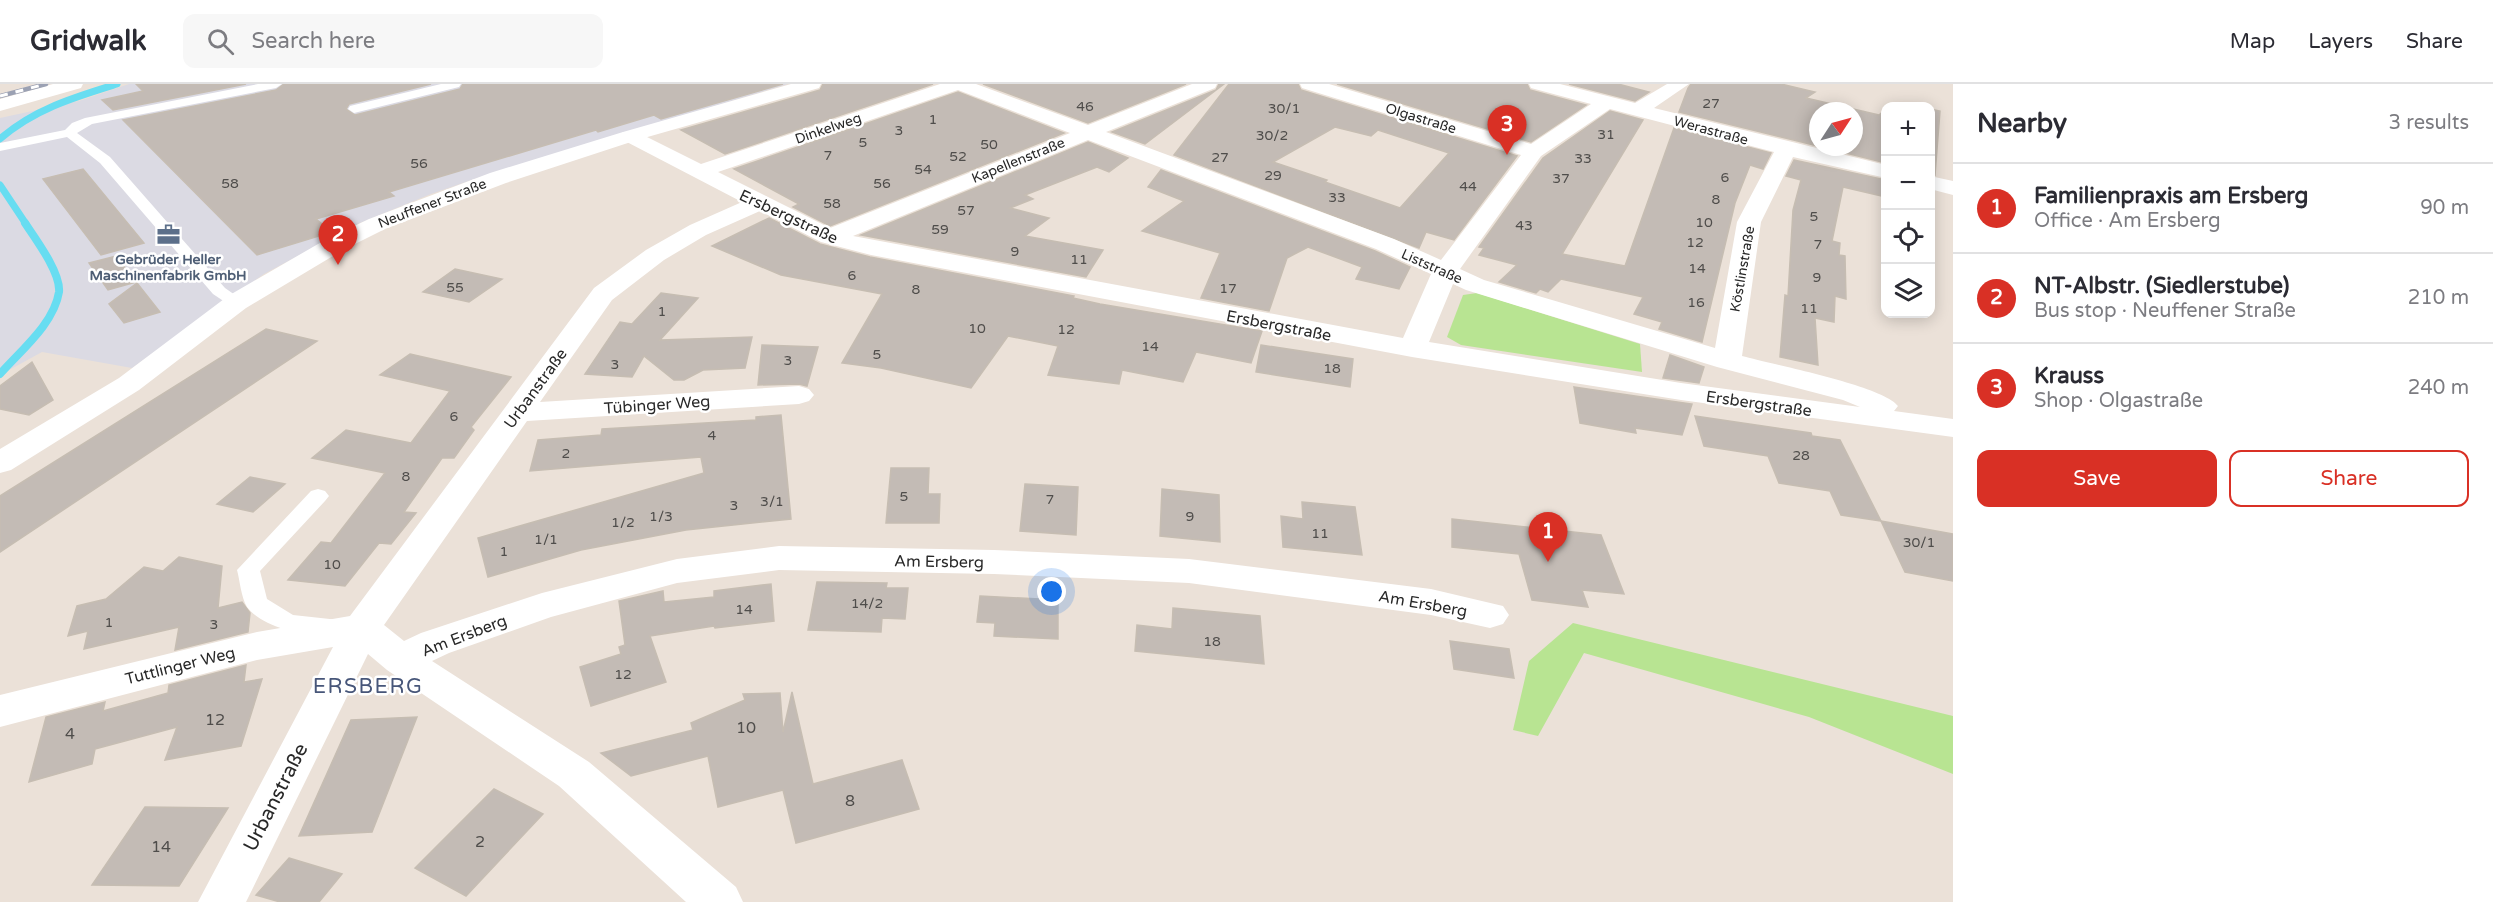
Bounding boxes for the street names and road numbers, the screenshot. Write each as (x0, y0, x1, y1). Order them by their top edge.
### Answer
street label: Olgastraße (1383, 100, 1458, 137)
street label: Dinkelweg (793, 109, 864, 148)
street label: Werastraße (1672, 112, 1750, 149)
street label: Kapellenstraße (969, 134, 1067, 187)
street label: Neuffener Straße (376, 175, 489, 232)
street label: Ersbergstraße (736, 185, 841, 249)
street label: Köstlinstraße (1727, 225, 1758, 313)
street label: Liststraße (1399, 245, 1465, 288)
street label: Ersbergstraße (1225, 306, 1333, 346)
street label: Urbanstraße (500, 345, 572, 433)
street label: Ersbergstraße (1705, 387, 1813, 421)
street label: Tübinger Weg (603, 391, 711, 419)
street label: Am Ersberg (894, 551, 984, 573)
street label: Am Ersberg (1377, 586, 1469, 622)
street label: Am Ersberg (419, 611, 510, 661)
street label: Tuttlinger Weg (123, 643, 237, 689)
street label: Urbanstraße (238, 739, 313, 855)

